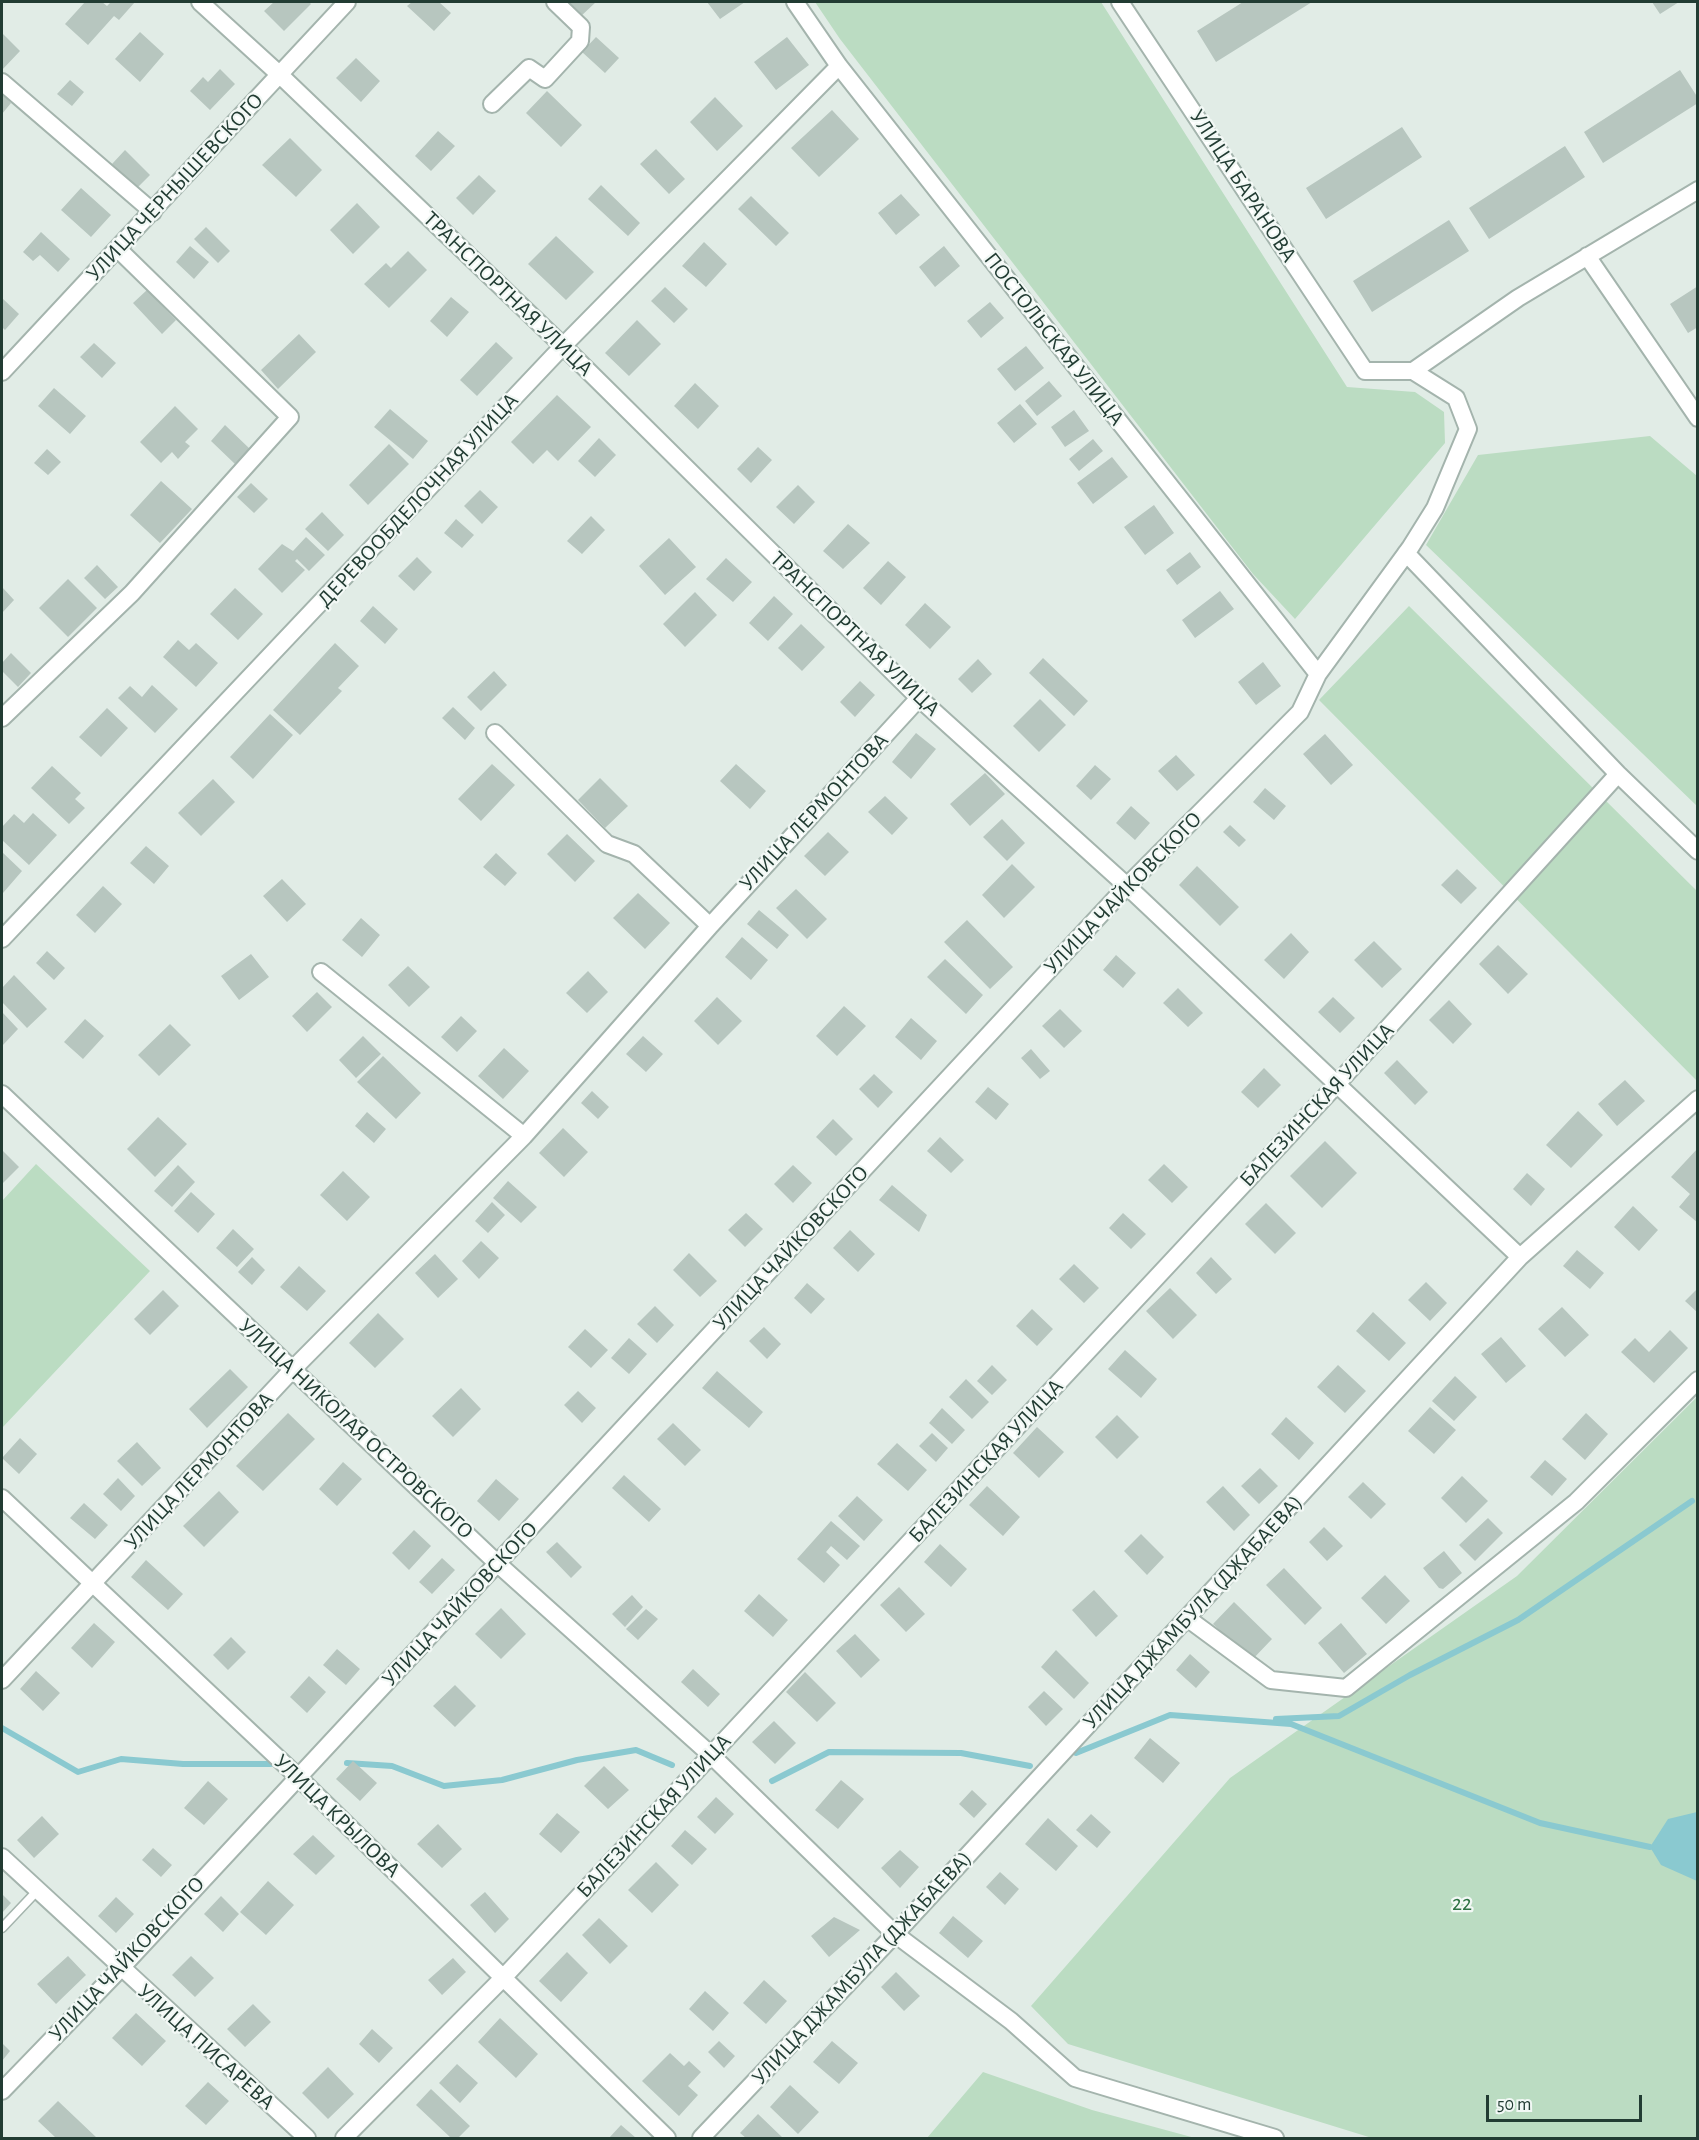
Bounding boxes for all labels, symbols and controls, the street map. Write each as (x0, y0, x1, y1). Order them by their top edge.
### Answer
street label: УЛИЦА ЧЕРНЫШЕВСКОГО (81, 87, 269, 287)
street label: УЛИЦА БАРАНОВА (1184, 105, 1302, 267)
street label: ТРАНСПОРТНАЯ УЛИЦА (418, 206, 598, 382)
street label: ПОСТОЛЬСКАЯ УЛИЦА (978, 247, 1130, 431)
street label: ДЕРЕВООБДЕЛОЧНАЯ УЛИЦА (312, 388, 524, 612)
street label: ТРАНСПОРТНАЯ УЛИЦА (765, 546, 945, 722)
street label: УЛИЦА ЛЕРМОНТОВА (734, 728, 894, 896)
street label: УЛИЦА ЧАЙКОВСКОГО (1038, 806, 1208, 980)
street label: БАЛЕЗИНСКАЯ УЛИЦА (1234, 1017, 1400, 1193)
street label: УЛИЦА ЧАЙКОВСКОГО (708, 1160, 874, 1336)
street label: УЛИЦА НИКОЛАЯ ОСТРОВСКОГО (233, 1313, 479, 1545)
street label: БАЛЕЗИНСКАЯ УЛИЦА (903, 1373, 1069, 1549)
street label: УЛИЦА ЛЕРМОНТОВА (119, 1387, 279, 1555)
street label: УЛИЦА ДЖАМБУЛА (ДЖАБАЕВА) (1078, 1490, 1308, 1734)
street label: УЛИЦА ЧАЙКОВСКОГО (377, 1516, 543, 1692)
street label: БАЛЕЗИНСКАЯ УЛИЦА (571, 1728, 737, 1904)
street label: УЛИЦА КРЫЛОВА (268, 1749, 406, 1883)
street label: УЛИЦА ДЖАМБУЛА (ДЖАБАЕВА) (747, 1846, 977, 2090)
street label: УЛИЦА ЧАЙКОВСКОГО (44, 1871, 210, 2047)
park label: 22 (1452, 1890, 1472, 1916)
street label: УЛИЦА ПИСАРЕВА (132, 1978, 280, 2116)
scale bar (1489, 2083, 1645, 2121)
text: 50 m (1497, 2096, 1531, 2114)

